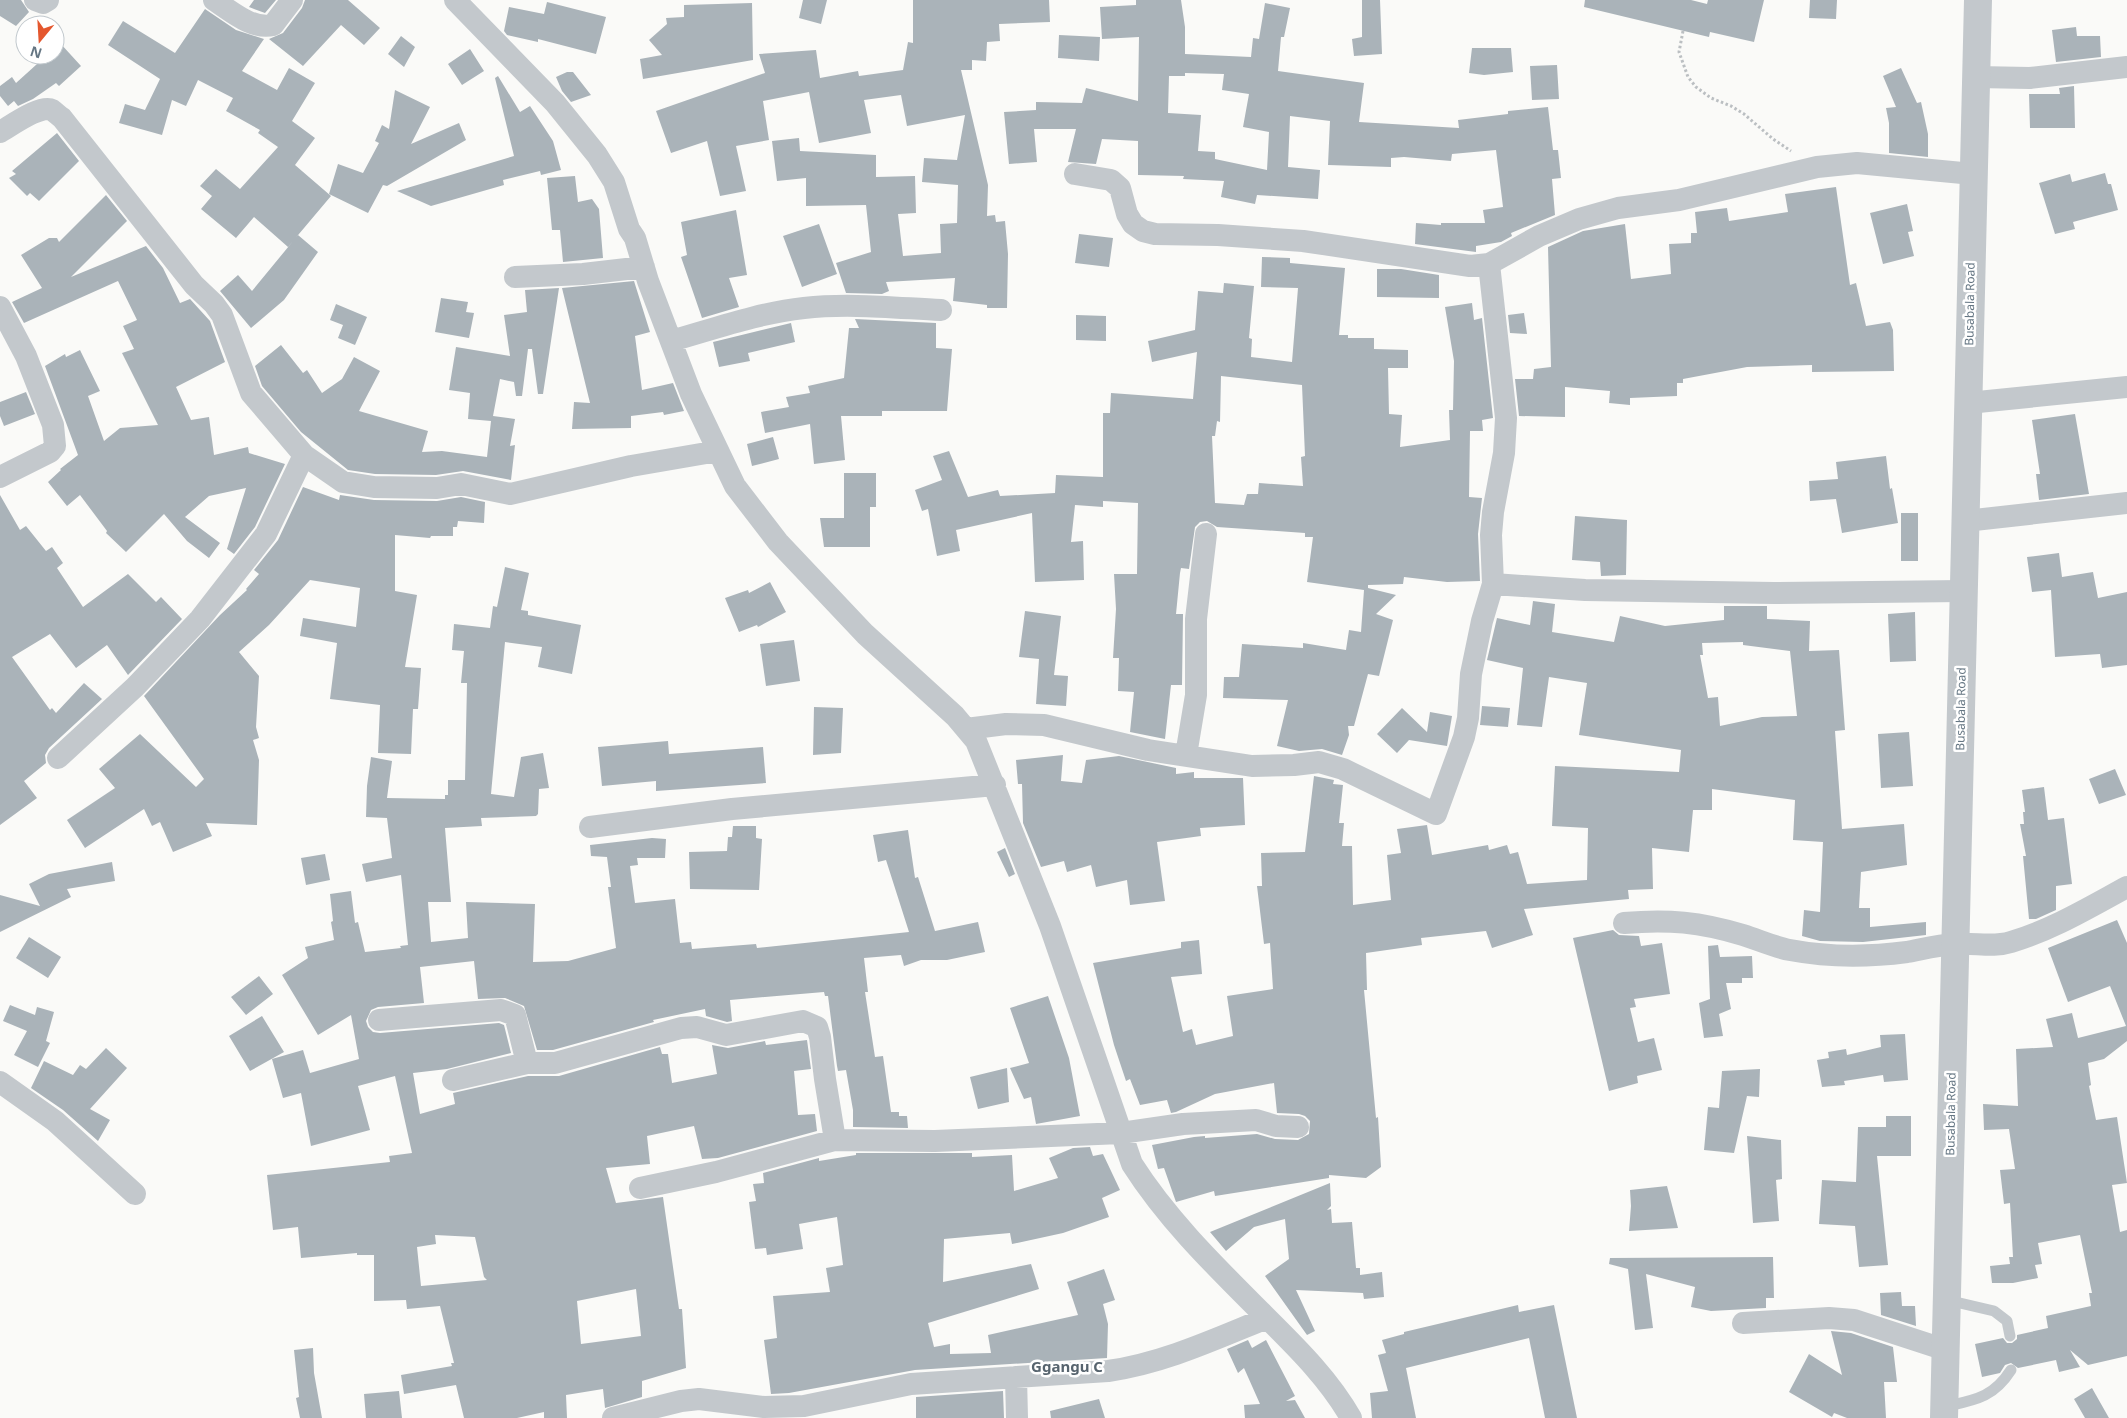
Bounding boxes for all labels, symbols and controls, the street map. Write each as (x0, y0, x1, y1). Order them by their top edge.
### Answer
north arrow (15, 15, 65, 65)
text: N (27, 42, 44, 64)
street label: Busabala Road (1960, 262, 1979, 346)
street label: Busabala Road (1951, 667, 1970, 751)
street label: Busabala Road (1941, 1072, 1960, 1156)
district label: Ggangu C (1031, 1356, 1103, 1376)

